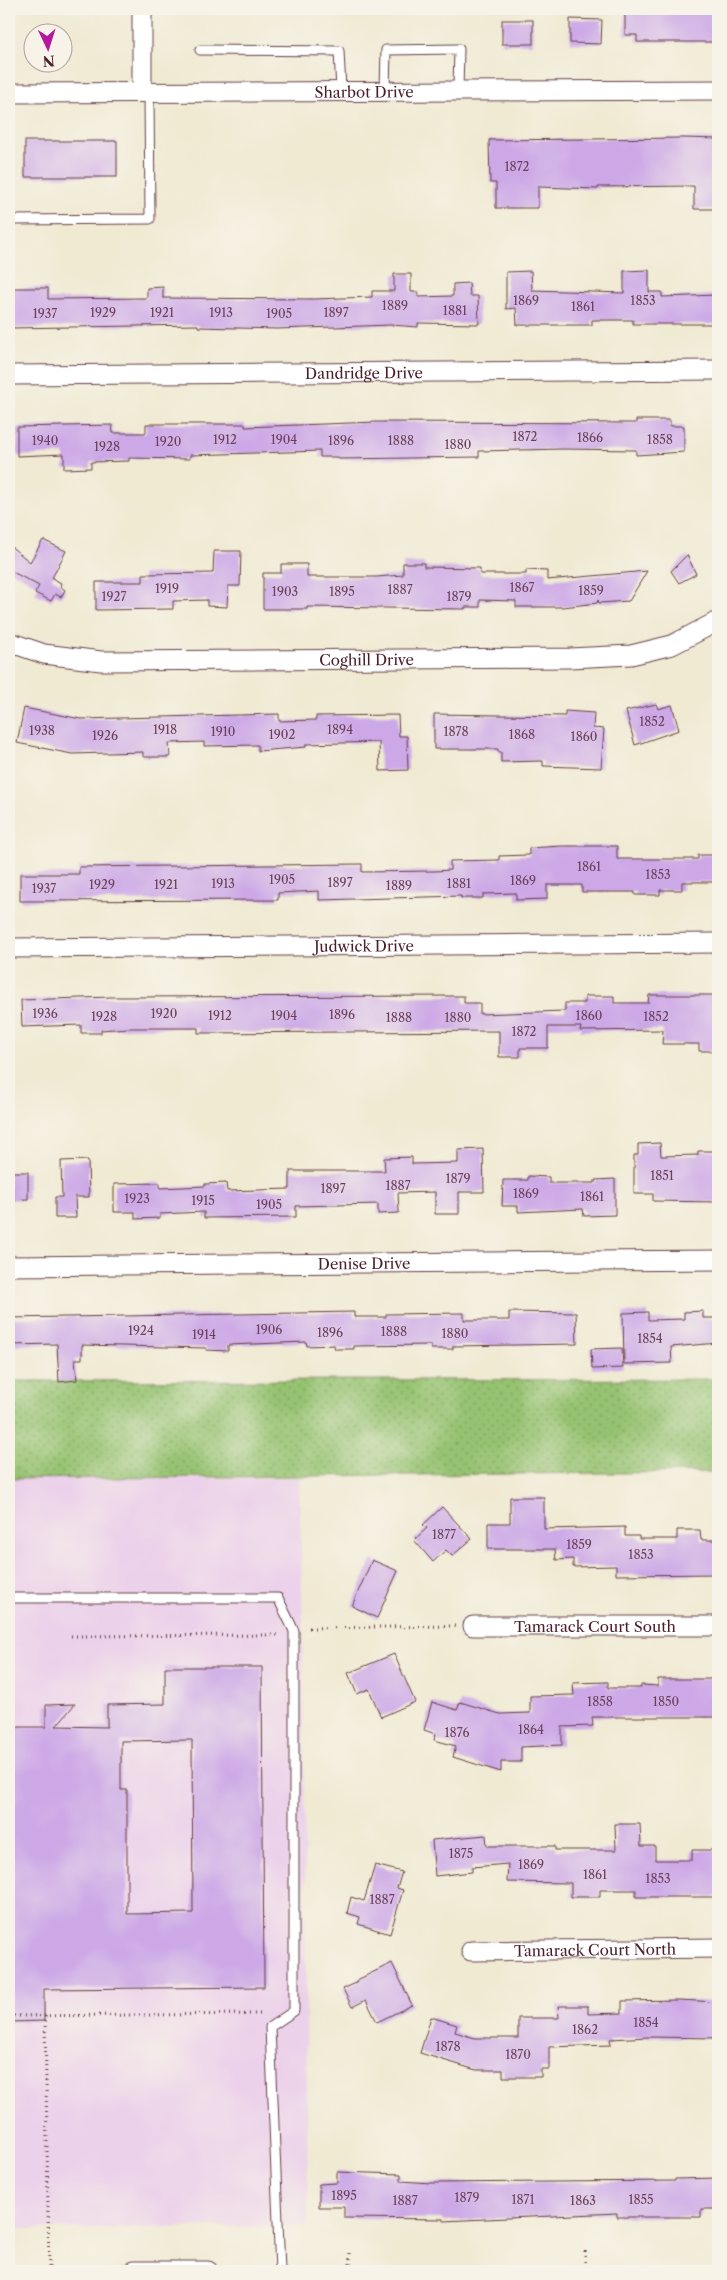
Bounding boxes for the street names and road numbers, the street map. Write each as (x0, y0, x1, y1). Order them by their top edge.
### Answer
street label: Sharbot Drive (314, 82, 414, 101)
street label: Dandridge Drive (305, 363, 423, 382)
street label: Coghill Drive (319, 649, 414, 669)
street label: Judwick Drive (312, 936, 414, 955)
street label: Denise Drive (318, 1253, 410, 1273)
street label: Tamarack Court South (514, 1617, 677, 1636)
street label: Tamarack Court North (514, 1939, 677, 1960)

